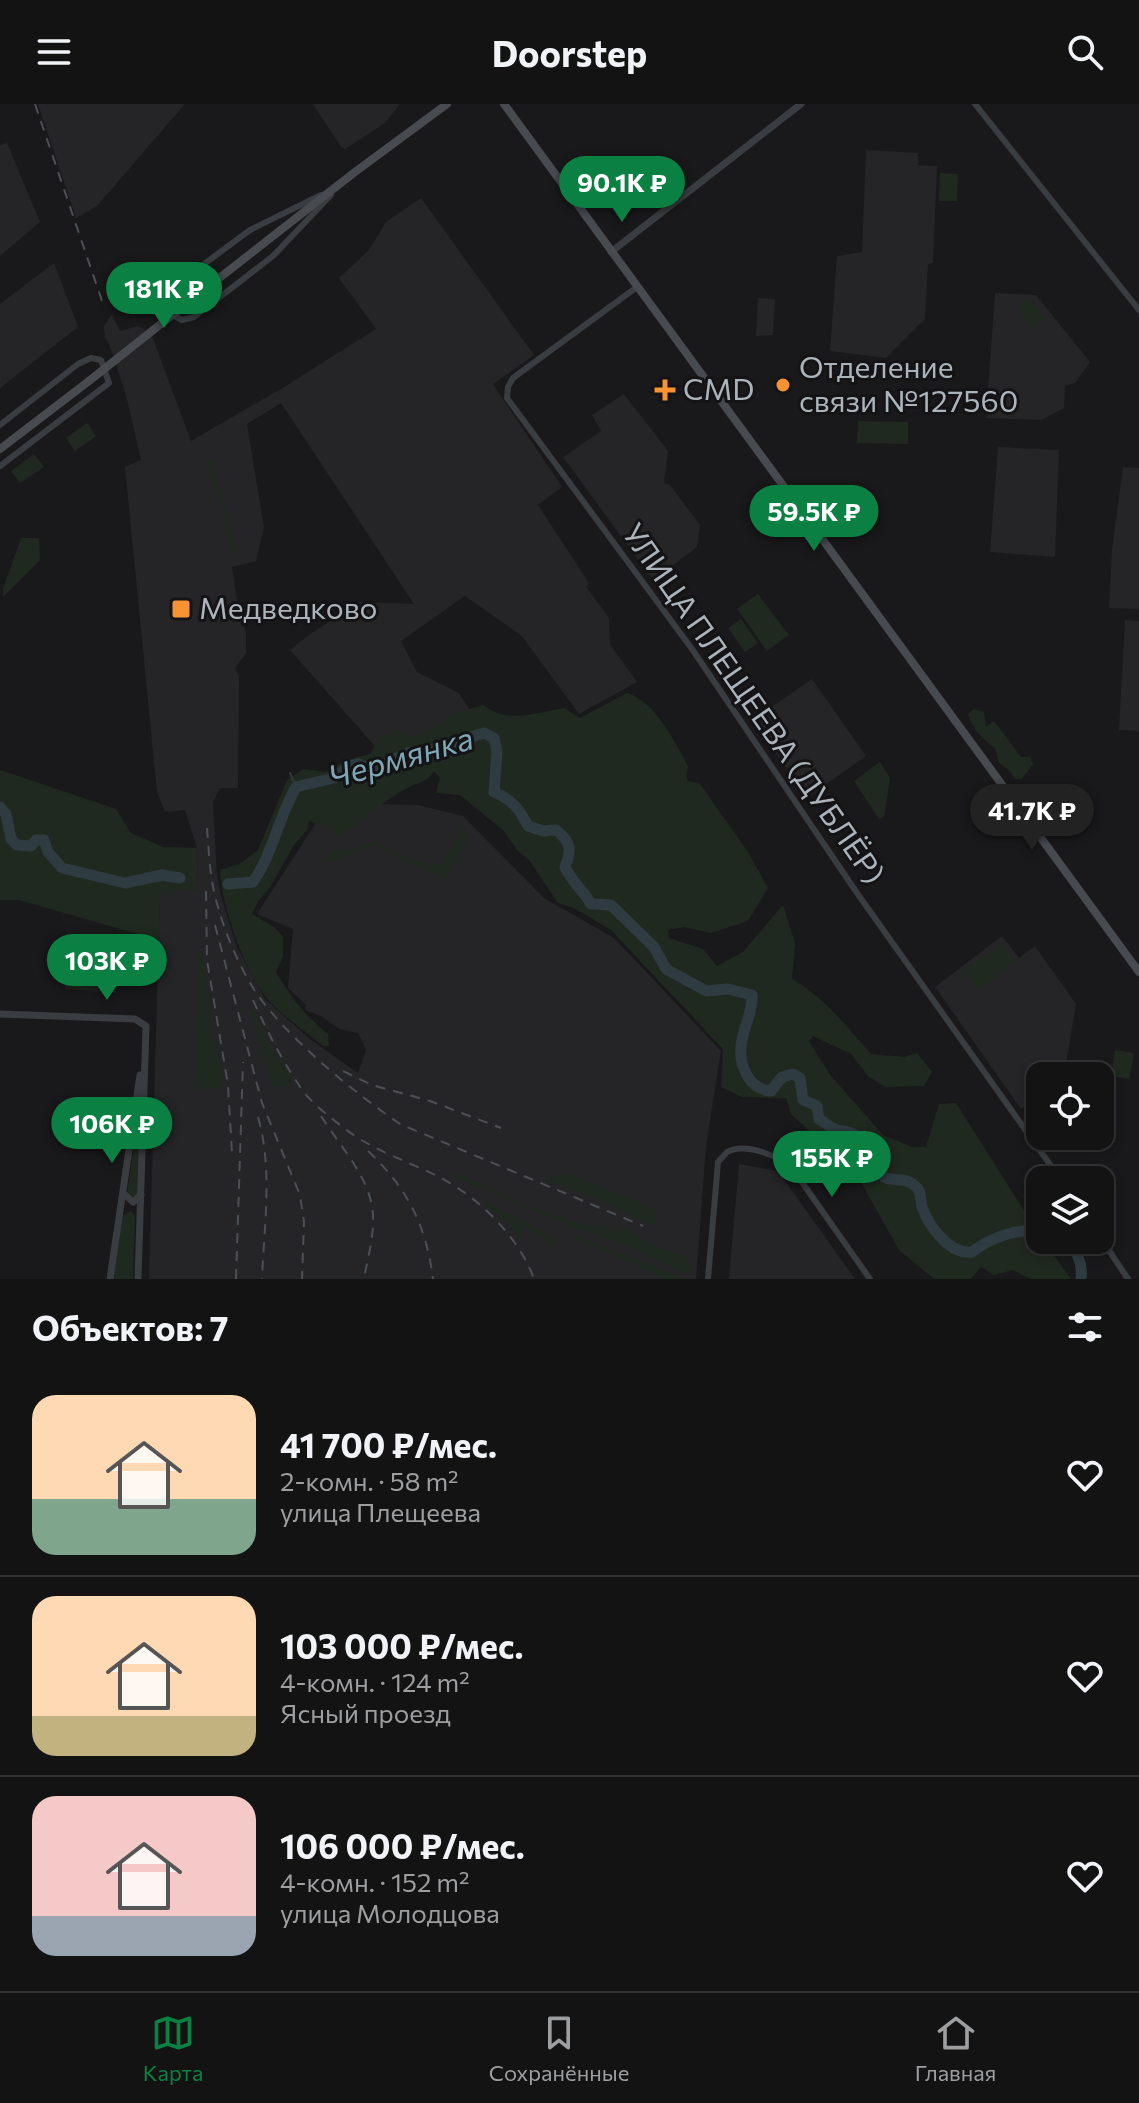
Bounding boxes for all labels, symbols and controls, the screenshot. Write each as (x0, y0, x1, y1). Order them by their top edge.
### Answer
icon: menu (32, 30, 76, 74)
text: Doorstep (492, 30, 647, 74)
icon: search (1063, 30, 1107, 74)
pin: 90.1K ₽ (548, 156, 696, 224)
text: 90.1K ₽ (577, 166, 667, 197)
pin: 181K ₽ (99, 262, 229, 330)
text: 181K ₽ (124, 272, 204, 303)
place label: Отделение связи №127560 (799, 347, 1018, 418)
place label: CMD (683, 369, 754, 406)
marker: Отделение связи №127560 (774, 376, 792, 394)
marker: CMD (654, 379, 676, 401)
pin: 59.5K ₽ (740, 485, 888, 553)
text: 59.5K ₽ (767, 495, 861, 526)
street label: УЛИЦА ПЛЕЩЕЕВА (ДУБЛЁР) (616, 515, 894, 890)
place label: Медведково (199, 588, 377, 625)
marker: Медведково (170, 598, 192, 620)
water label: Чермянка (323, 716, 477, 796)
pin: 41.7K ₽ (958, 784, 1106, 852)
text: 41.7K ₽ (988, 794, 1076, 825)
pin: 103K ₽ (42, 934, 172, 1002)
text: 103K ₽ (65, 944, 149, 975)
map controls (1026, 1062, 1114, 1254)
button: locate (1026, 1062, 1114, 1150)
pin: 106K ₽ (47, 1097, 177, 1165)
text: 106K ₽ (69, 1107, 155, 1138)
pin: 155K ₽ (767, 1131, 897, 1199)
text: 155K ₽ (791, 1141, 873, 1172)
button: layers (1026, 1166, 1114, 1254)
icon: filters (1063, 1305, 1107, 1349)
text: Объектов: 7 (32, 1306, 228, 1348)
text: 41 700 ₽/мес. (280, 1423, 497, 1465)
icon: home (96, 1427, 192, 1523)
icon: heart (1063, 1453, 1107, 1497)
text: 2-комн. · 58 m² (280, 1465, 459, 1496)
text: улица Плещеева (280, 1496, 481, 1527)
text: 103 000 ₽/мес. (280, 1624, 523, 1666)
icon: home (96, 1628, 192, 1724)
icon: heart (1063, 1654, 1107, 1698)
text: 4-комн. · 124 m² (280, 1666, 470, 1697)
text: Ясный проезд (280, 1697, 451, 1728)
text: 106 000 ₽/мес. (280, 1824, 525, 1866)
icon: home (96, 1828, 192, 1924)
icon: heart (1063, 1854, 1107, 1898)
text: 4-комн. · 152 m² (280, 1866, 470, 1897)
text: улица Молодцова (280, 1897, 500, 1928)
tab: Карта (143, 2011, 203, 2086)
tab: Сохранённые (489, 2011, 629, 2086)
tab: Главная (915, 2011, 996, 2086)

